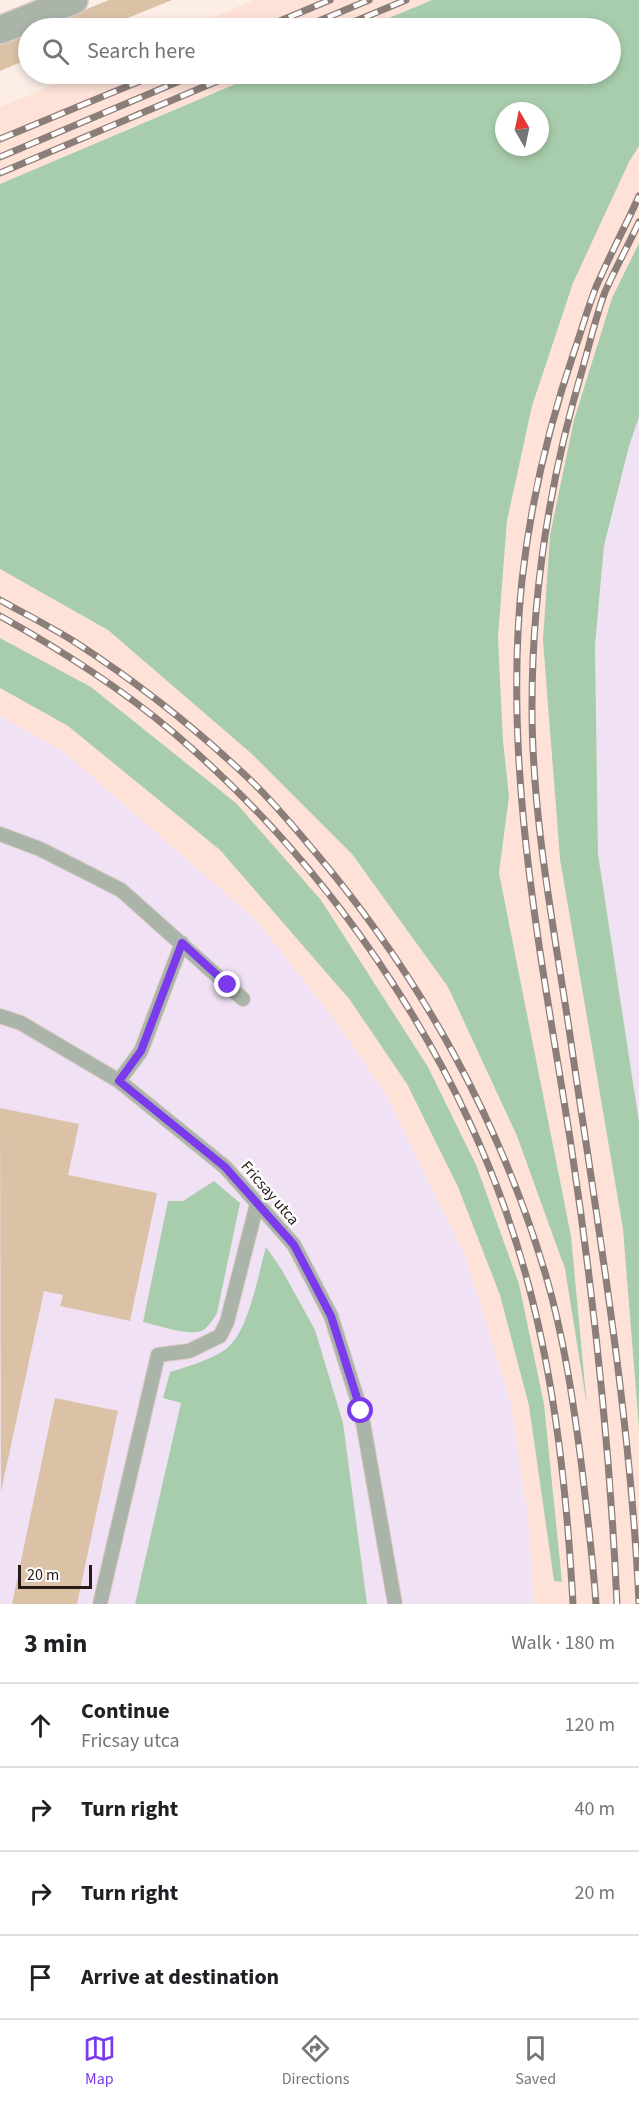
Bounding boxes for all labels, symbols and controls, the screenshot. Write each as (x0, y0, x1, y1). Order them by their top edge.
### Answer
search box (18, 18, 621, 84)
icon: search (39, 35, 72, 68)
text: Search here (87, 35, 195, 67)
north arrow (495, 102, 549, 156)
route end (214, 971, 240, 997)
street label: Fricsay utca (236, 1156, 304, 1230)
route start (347, 1397, 373, 1423)
scale bar (18, 1562, 92, 1590)
text: 20 m (27, 1564, 59, 1586)
text: 3 min (24, 1625, 87, 1662)
text: Walk · 180 m (511, 1629, 615, 1657)
text: Continue (81, 1695, 170, 1727)
icon: ahead (24, 1709, 57, 1742)
text: 120 m (565, 1711, 615, 1739)
text: Fricsay utca (81, 1727, 180, 1755)
icon: right (24, 1793, 57, 1826)
text: Turn right (81, 1793, 178, 1825)
text: 40 m (575, 1795, 615, 1823)
icon: right (24, 1877, 57, 1910)
text: Turn right (81, 1877, 178, 1909)
text: 20 m (575, 1879, 615, 1907)
icon: arrive (24, 1961, 57, 1994)
text: Arrive at destination (81, 1961, 279, 1993)
tab: Map (83, 2032, 116, 2090)
tab: Directions (282, 2032, 349, 2090)
tab: Saved (515, 2032, 556, 2090)

